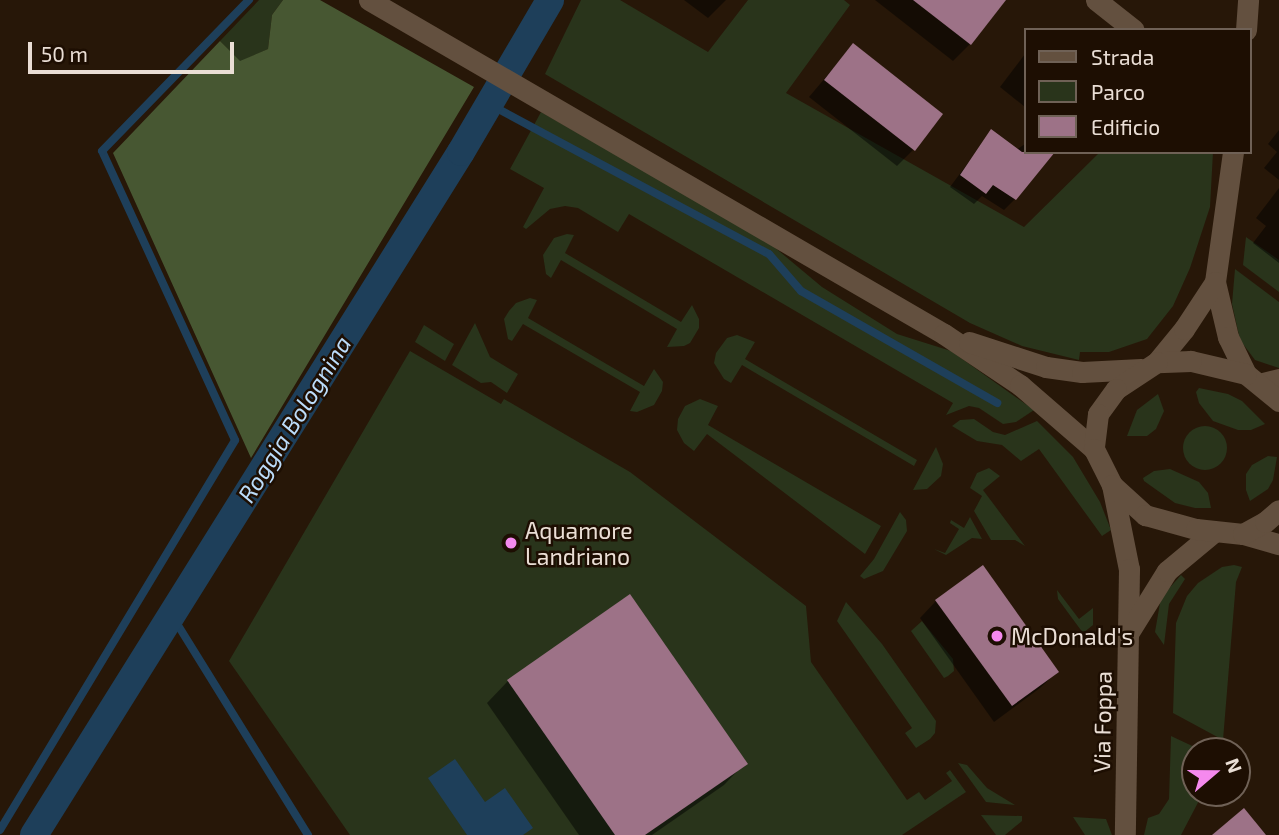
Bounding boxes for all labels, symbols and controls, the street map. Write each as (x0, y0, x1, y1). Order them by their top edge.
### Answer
scale bar (32, 28, 238, 72)
legend (1024, 28, 1251, 154)
text: 50 m (41, 41, 88, 66)
text: Strada (1091, 44, 1154, 69)
text: Parco (1091, 79, 1145, 104)
text: Edificio (1091, 114, 1160, 139)
water label: Roggia Bolognina (231, 330, 357, 508)
place label: Aquamore Landriano (525, 516, 633, 570)
marker: Aquamore Landriano (503, 535, 519, 551)
place label: McDonald's (1011, 622, 1133, 650)
marker: McDonald's (989, 628, 1005, 644)
street label: Via Foppa (1087, 671, 1117, 773)
north arrow (1181, 737, 1251, 807)
text: N (1221, 755, 1247, 776)

